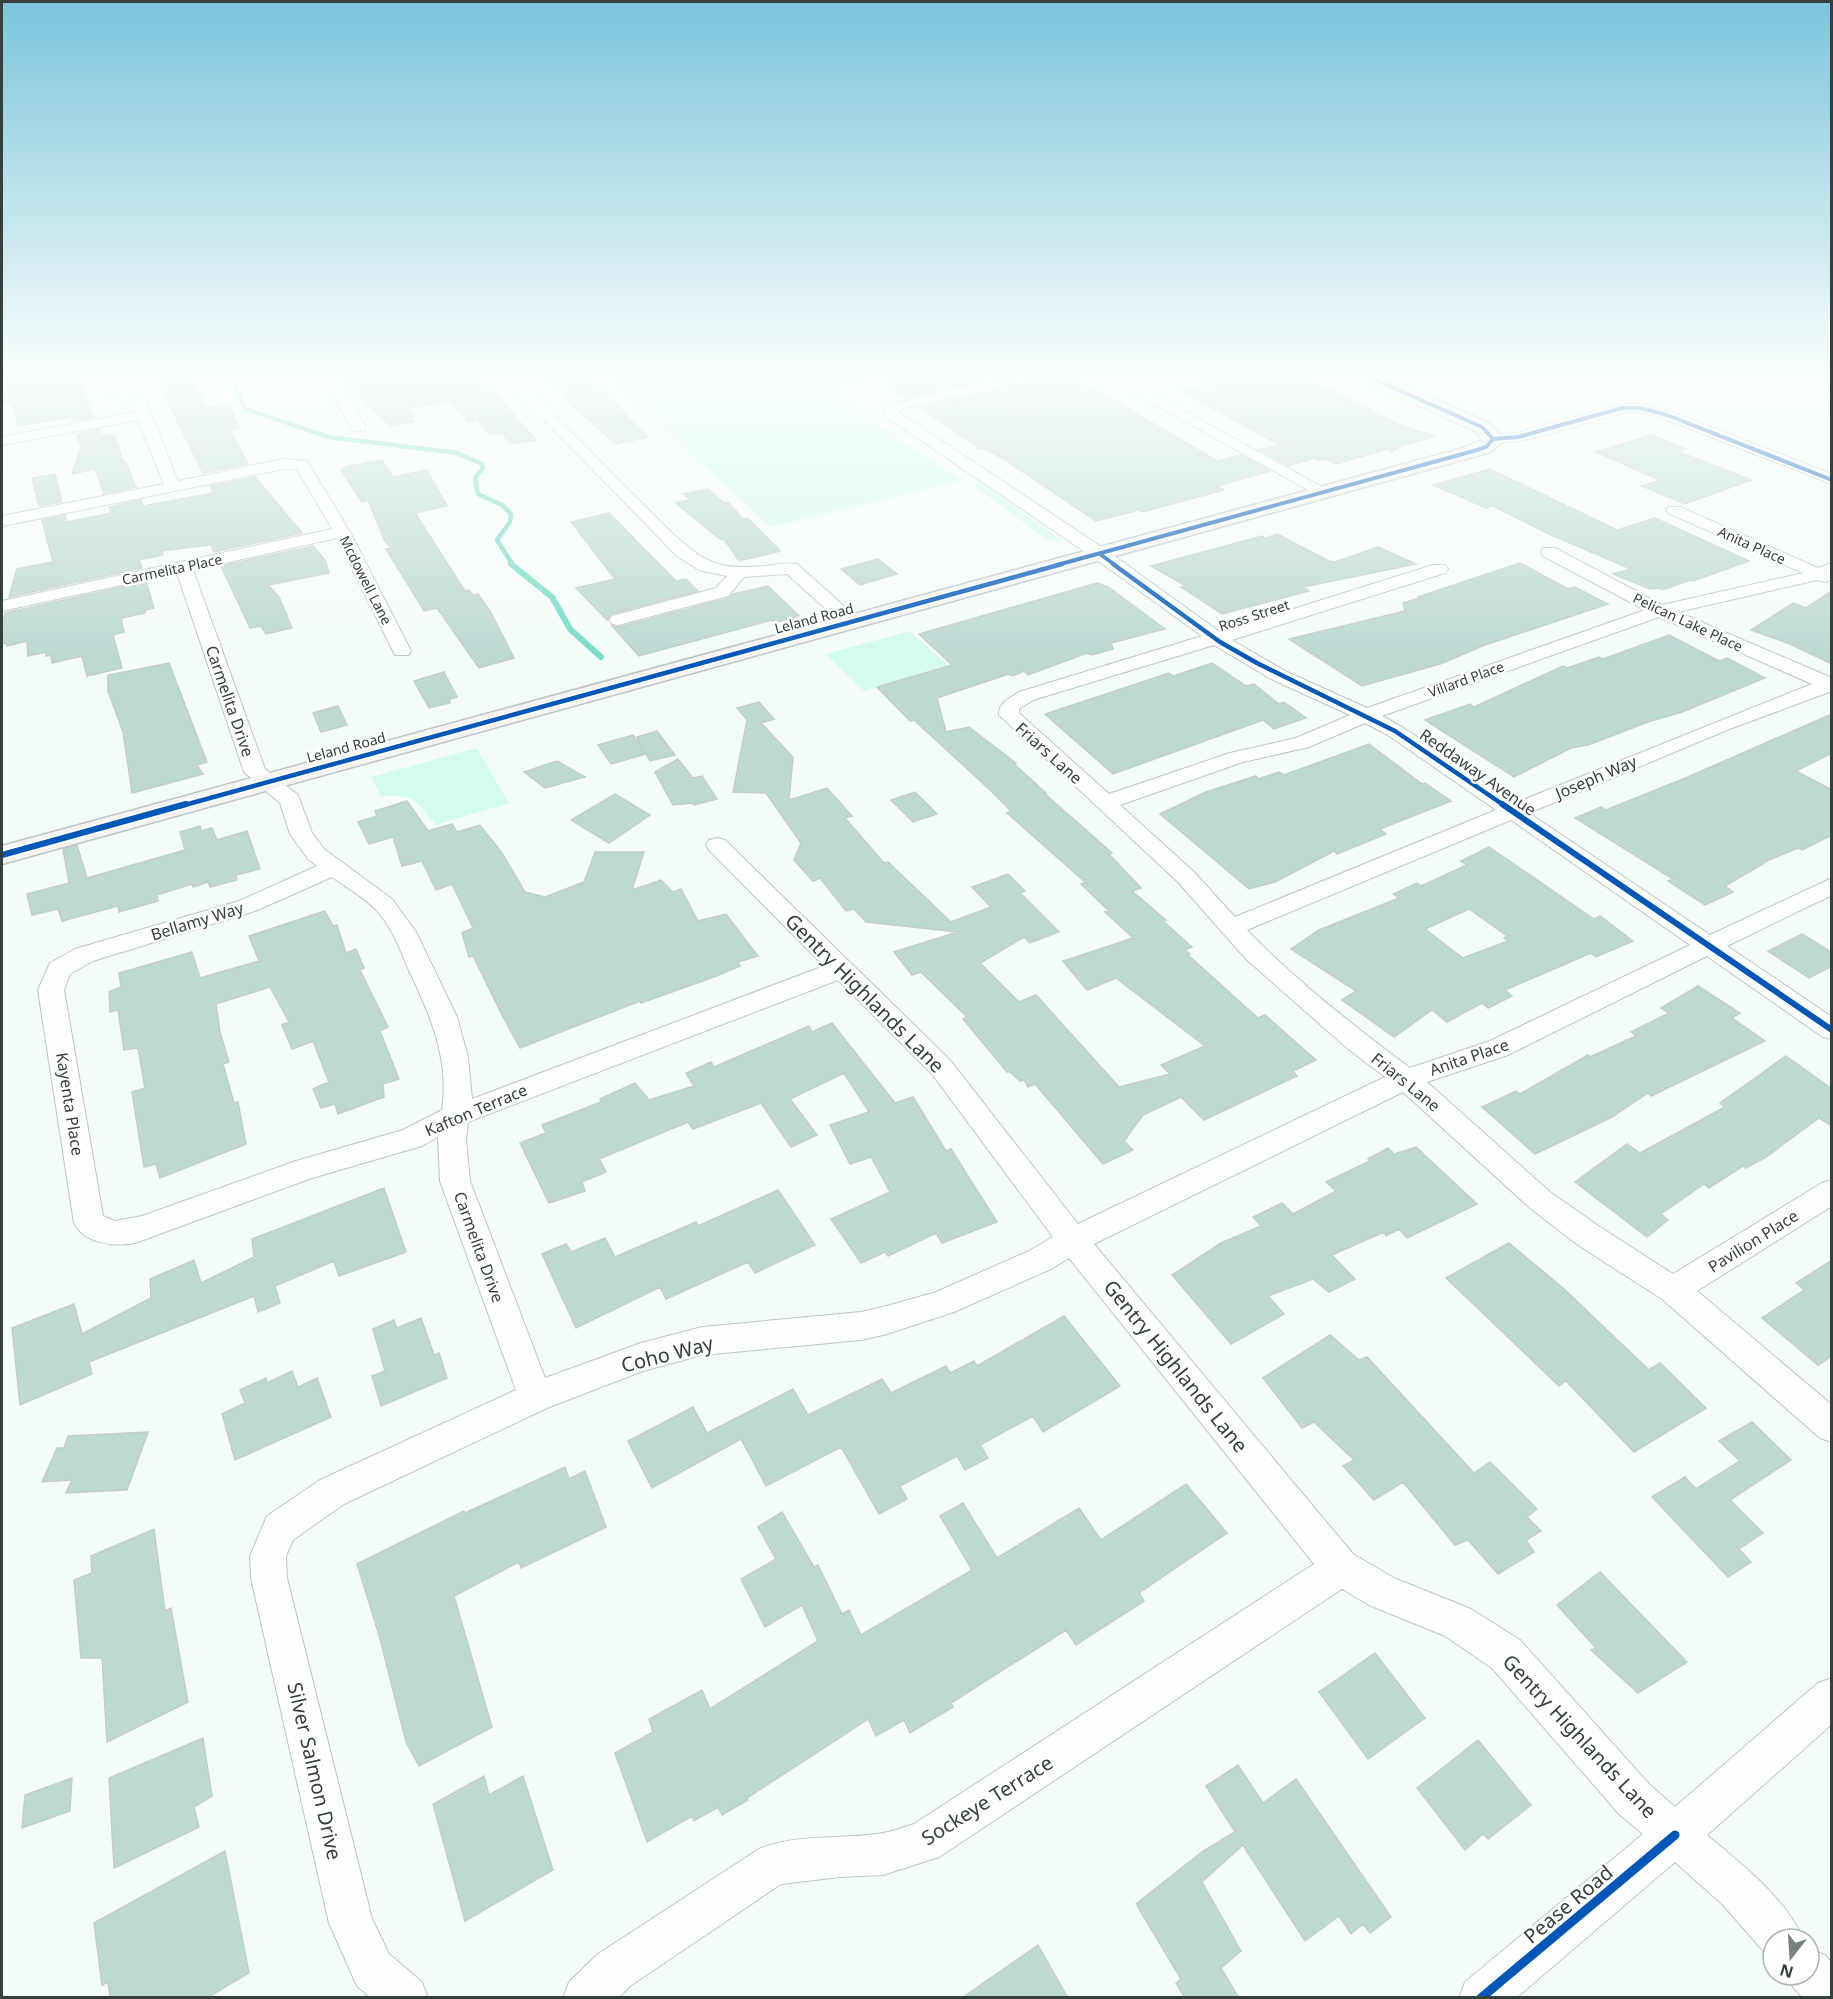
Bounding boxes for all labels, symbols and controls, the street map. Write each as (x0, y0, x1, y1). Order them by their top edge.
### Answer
street label: Anita Place (1715, 522, 1789, 568)
street label: Mcdowell Lane (335, 532, 397, 628)
street label: Carmelita Place (120, 549, 224, 589)
street label: Pelican Lake Place (1630, 588, 1746, 656)
street label: Ross Street (1216, 595, 1292, 635)
street label: Leland Road (772, 598, 856, 638)
street label: Carmelita Drive (201, 642, 259, 760)
street label: Villard Place (1425, 656, 1507, 702)
street label: Friars Lane (1011, 717, 1087, 789)
street label: Reddaway Avenue (1415, 724, 1541, 820)
street label: Leland Road (304, 727, 388, 767)
street label: Joseph Way (1550, 750, 1641, 805)
street label: Bellamy Way (148, 896, 247, 946)
street label: Gentry Highlands Lane (779, 907, 951, 1079)
street label: Anita Place (1426, 1033, 1512, 1081)
street label: Friars Lane (1367, 1047, 1445, 1117)
street label: Kayenta Place (51, 1051, 89, 1157)
street label: Kafton Terrace (421, 1079, 531, 1141)
street label: Carmelita Drive (449, 1189, 509, 1305)
street label: Pavilion Place (1704, 1205, 1802, 1277)
street label: Gentry Highlands Lane (1098, 1274, 1254, 1458)
street label: Coho Way (618, 1329, 717, 1378)
street label: Gentry Highlands Lane (1497, 1648, 1663, 1824)
street label: Silver Salmon Drive (281, 1680, 349, 1862)
street label: Sockeye Terrace (916, 1749, 1058, 1851)
street label: Pease Road (1518, 1859, 1618, 1949)
north arrow (1761, 1927, 1821, 1987)
text: N (1777, 1959, 1796, 1984)

